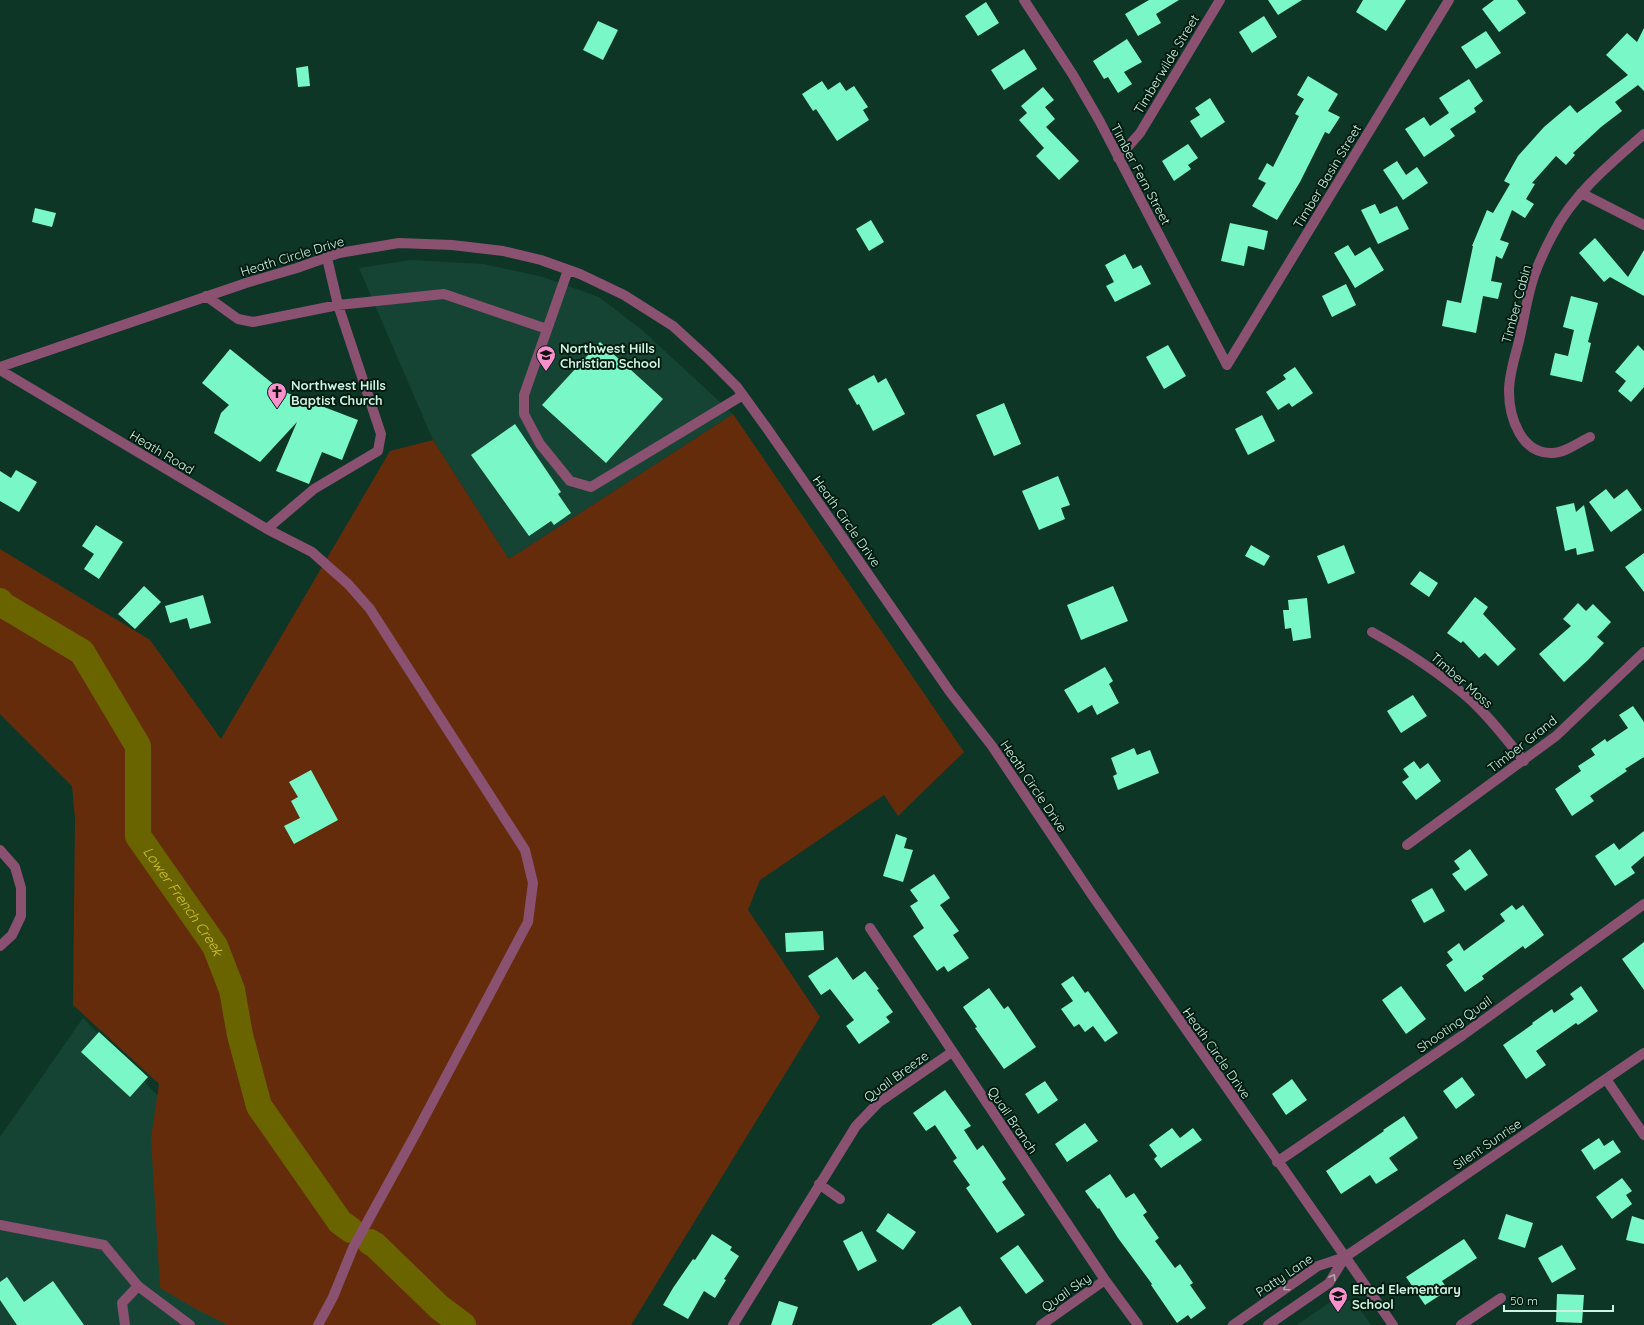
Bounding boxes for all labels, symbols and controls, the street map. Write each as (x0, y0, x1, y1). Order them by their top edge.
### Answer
street label: Timberwilde Street (1130, 11, 1202, 117)
street label: Timber Fern Street (1108, 121, 1174, 227)
street label: Timber Basin Street (1290, 121, 1364, 231)
street label: Heath Circle Drive (238, 233, 346, 279)
street label: Timber Cabin (1498, 263, 1534, 345)
place label: Northwest Hills Christian School (560, 340, 661, 371)
school or university icon: Northwest Hills Christian School (535, 344, 557, 372)
place label: Northwest Hills Baptist Church (291, 377, 386, 408)
church icon: Northwest Hills Baptist Church (266, 381, 288, 409)
street label: Heath Road (127, 427, 197, 477)
street label: Heath Circle Drive (810, 472, 884, 570)
street label: Timber Moss (1428, 649, 1496, 711)
street label: Timber Grand (1484, 712, 1560, 776)
street label: Heath Circle Drive (997, 737, 1071, 835)
water label: Lower French Creek (139, 843, 228, 960)
street label: Shooting Quail (1413, 992, 1495, 1056)
street label: Heath Circle Drive (1180, 1004, 1254, 1102)
street label: Quail Breeze (861, 1047, 931, 1105)
street label: Quail Branch (985, 1083, 1041, 1157)
street label: Silent Sunrise (1450, 1115, 1524, 1173)
street label: Patty Lane (1253, 1250, 1315, 1300)
street label: Quail Sky (1038, 1269, 1094, 1315)
one-way arrow (1328, 1274, 1335, 1281)
place label: Elrod Elementary School (1352, 1281, 1461, 1312)
one-way arrow (1283, 1283, 1290, 1291)
school or university icon: Elrod Elementary School (1327, 1285, 1349, 1313)
scale bar (1504, 1287, 1613, 1313)
text: 50 m (1510, 1293, 1538, 1308)

